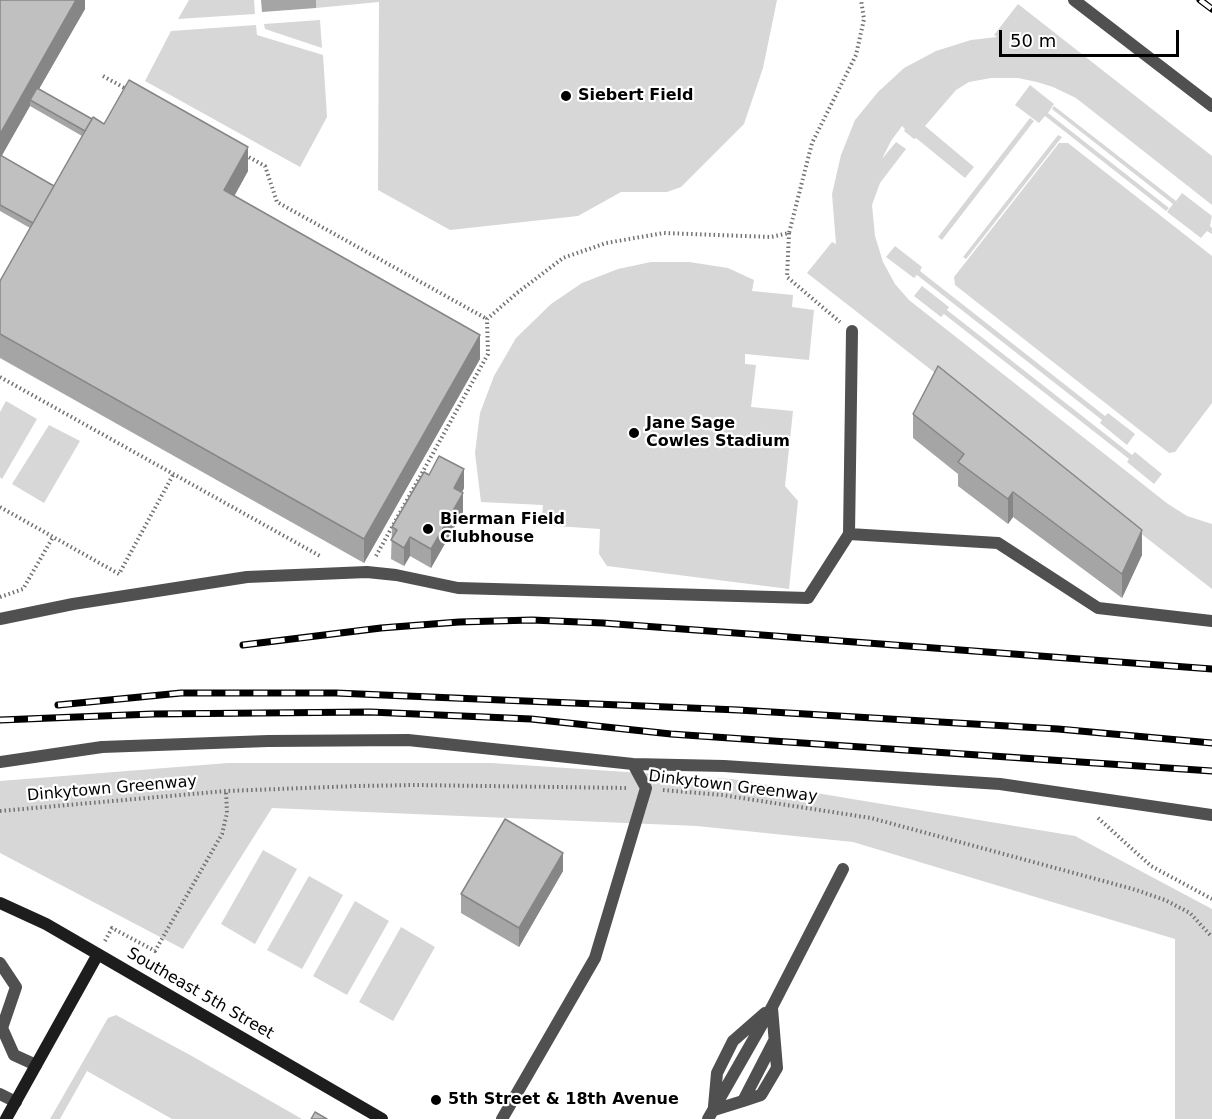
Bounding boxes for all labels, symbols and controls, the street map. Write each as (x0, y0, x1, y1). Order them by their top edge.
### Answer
scale bar (1002, 18, 1182, 56)
text: 50 m (1010, 30, 1056, 51)
place label: Siebert Field (578, 86, 693, 106)
marker: Siebert Field (559, 89, 573, 103)
place label: Jane Sage Cowles Stadium (646, 414, 790, 452)
marker: Jane Sage Cowles Stadium (627, 426, 641, 440)
place label: Bierman Field Clubhouse (440, 510, 565, 548)
marker: Bierman Field Clubhouse (421, 522, 435, 536)
street label: Dinkytown Greenway (647, 767, 819, 807)
street label: Dinkytown Greenway (26, 772, 198, 806)
street label: Southeast 5th Street (123, 944, 277, 1044)
place label: 5th Street & 18th Avenue (448, 1090, 679, 1110)
marker: 5th Street & 18th Avenue (429, 1093, 443, 1107)

